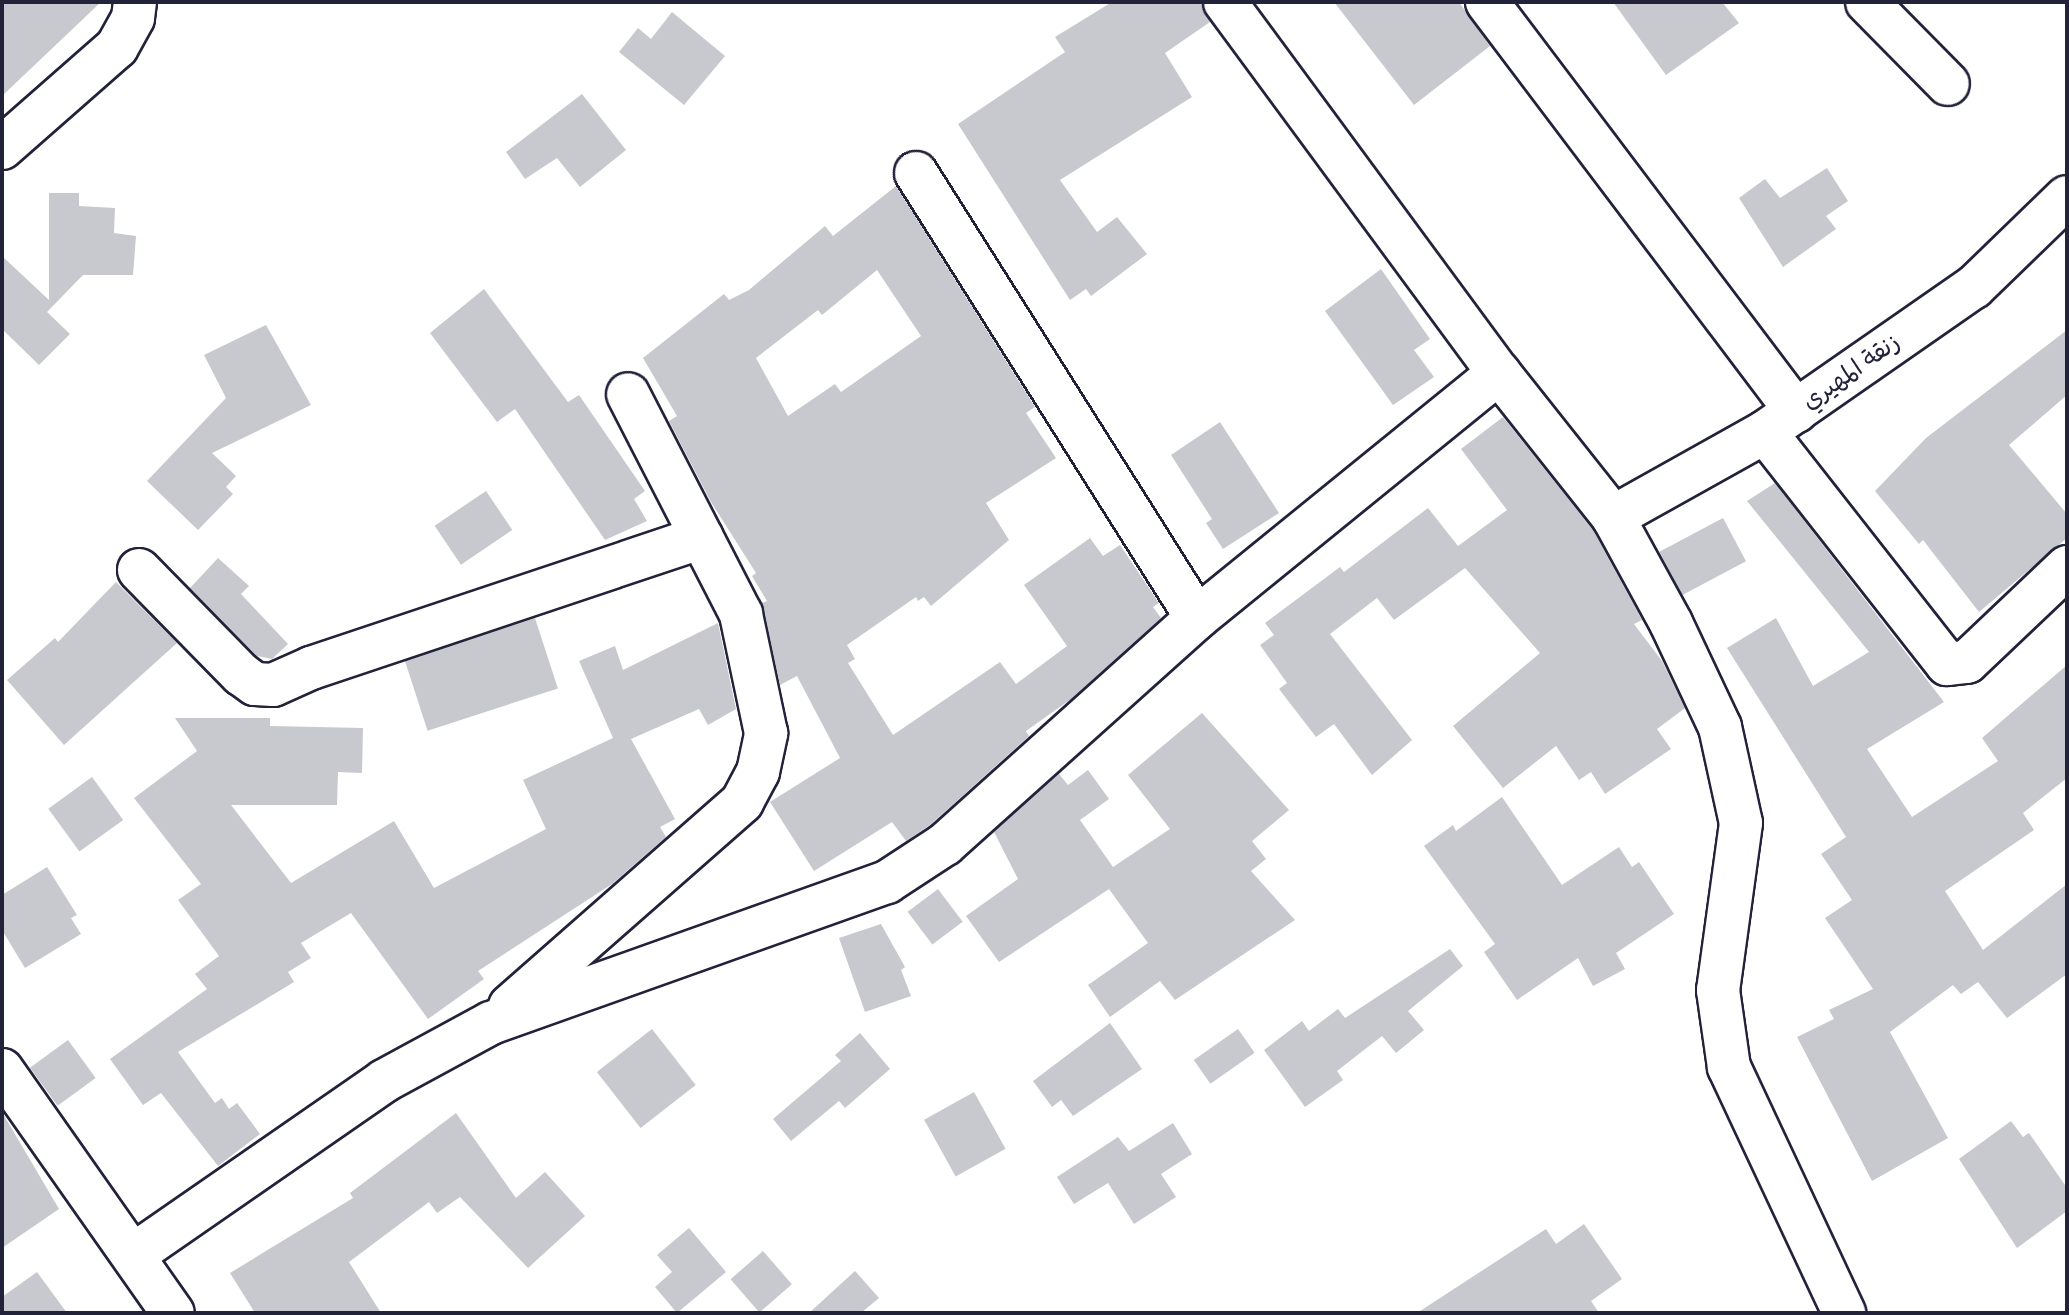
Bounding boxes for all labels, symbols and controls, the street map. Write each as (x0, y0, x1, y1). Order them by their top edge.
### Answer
street label: زنقة المهيري (1797, 328, 1905, 416)

